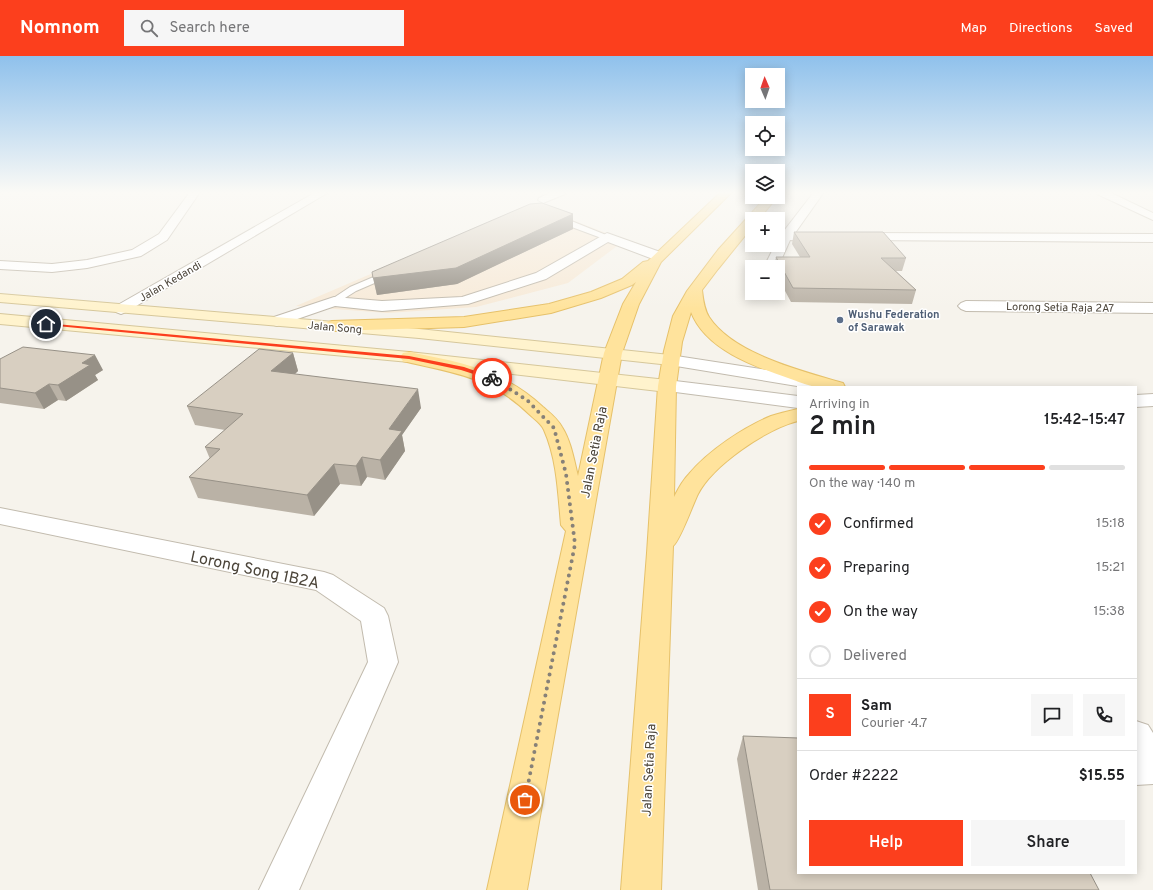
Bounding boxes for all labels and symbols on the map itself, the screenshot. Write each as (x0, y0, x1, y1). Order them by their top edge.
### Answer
north arrow (745, 68, 785, 108)
street label: Jalan Kedandi (137, 258, 204, 305)
street label: Lorong Setia Raja 2A7 (1006, 300, 1114, 316)
pin (29, 307, 63, 341)
place label: Wushu Federation of Sarawak (848, 308, 940, 335)
marker: Wushu Federation of Sarawak (835, 315, 845, 325)
street label: Jalan Song (307, 319, 363, 337)
courier (472, 358, 512, 398)
street label: Jalan Setia Raja (578, 405, 612, 499)
street label: Lorong Song 1B2A (188, 548, 321, 594)
street label: Jalan Setia Raja (640, 723, 660, 817)
pin (508, 783, 542, 817)

